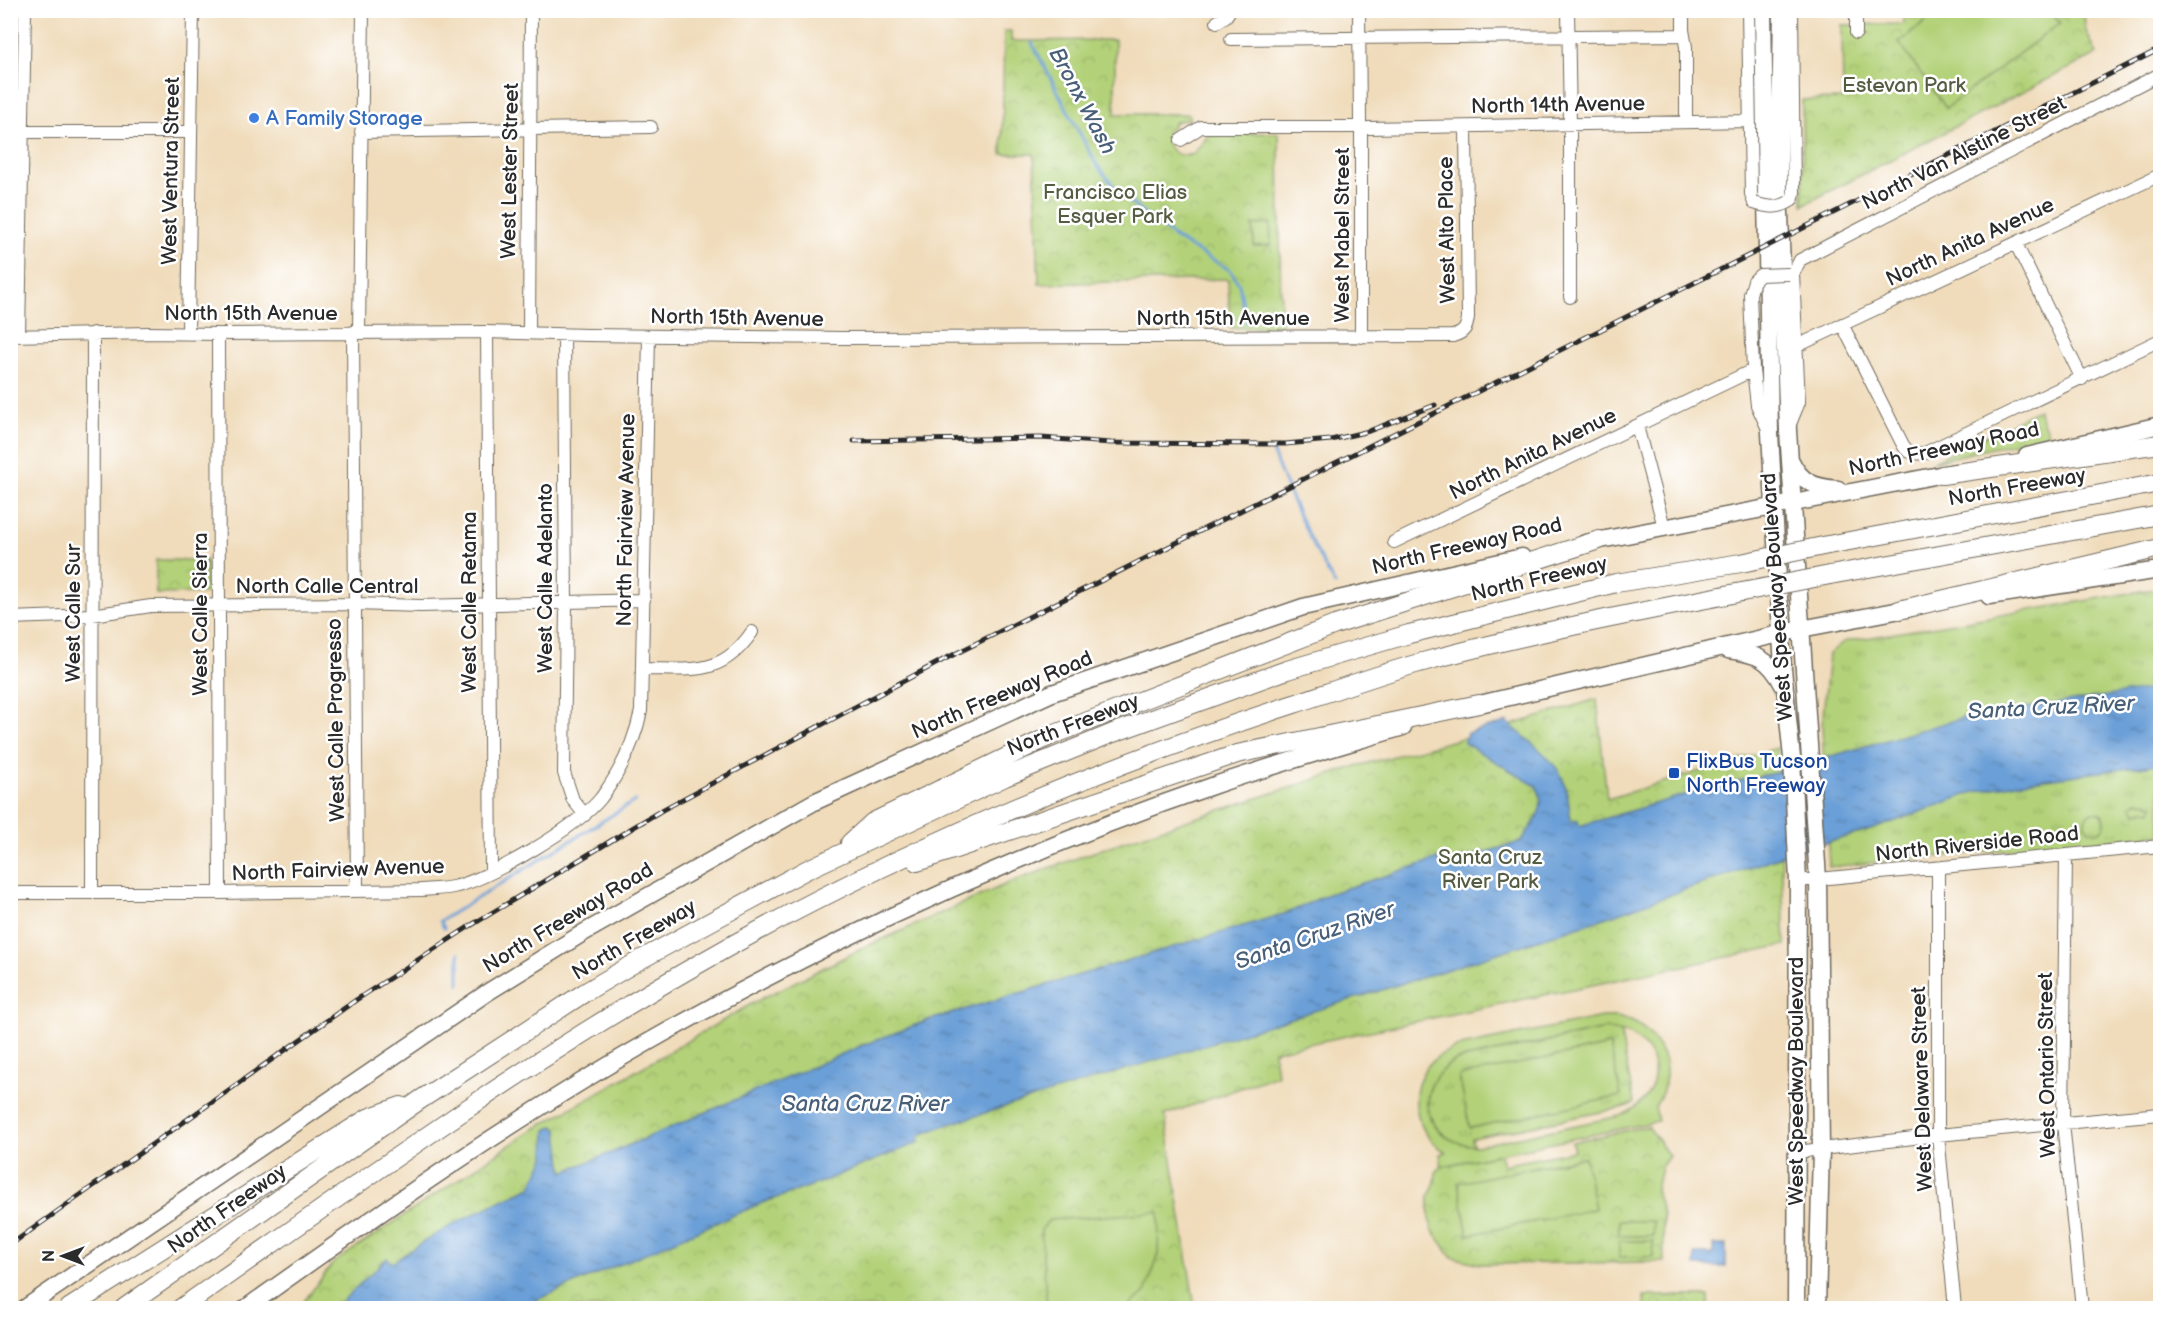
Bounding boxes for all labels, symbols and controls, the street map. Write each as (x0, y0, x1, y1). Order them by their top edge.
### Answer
water label: Bronx Wash (1043, 43, 1121, 159)
park label: Estevan Park (1842, 73, 1967, 98)
street label: West Ventura Street (157, 76, 185, 265)
street label: West Lester Street (496, 82, 524, 259)
street label: North Van Alstine Street (1858, 90, 2071, 215)
street label: North 14th Avenue (1471, 91, 1645, 119)
place label: A Family Storage (266, 106, 423, 131)
marker: A Family Storage (247, 111, 261, 125)
street label: West Mabel Street (1330, 147, 1355, 322)
street label: West Alto Place (1433, 156, 1461, 304)
park label: Francisco Elias Esquer Park (1043, 180, 1187, 229)
street label: North Anita Avenue (1882, 192, 2058, 292)
street label: North 15th Avenue (164, 301, 338, 326)
street label: North 15th Avenue (650, 304, 824, 332)
street label: North 15th Avenue (1136, 306, 1310, 331)
street label: North Anita Avenue (1445, 403, 1621, 505)
street label: North Fairview Avenue (612, 413, 640, 627)
street label: North Freeway Road (1846, 417, 2042, 481)
street label: North Freeway (1946, 463, 2088, 511)
street label: West Speedway Boulevard (1756, 472, 1798, 722)
street label: West Calle Adelanto (533, 483, 558, 673)
street label: West Calle Retama (457, 511, 482, 693)
street label: North Freeway Road (1369, 512, 1565, 580)
street label: West Calle Sierra (188, 532, 213, 696)
street label: West Calle Sur (61, 543, 86, 682)
street label: North Freeway (1468, 551, 1610, 607)
street label: North Calle Central (236, 574, 418, 599)
street label: West Calle Progresso (322, 618, 350, 822)
street label: North Freeway Road (907, 645, 1097, 745)
street label: North Freeway (1004, 688, 1142, 762)
water label: Santa Cruz River (1967, 690, 2137, 726)
place label: FlixBus Tucson North Freeway (1686, 749, 1828, 798)
marker: FlixBus Tucson North Freeway (1667, 766, 1681, 780)
street label: North Riverside Road (1874, 821, 2080, 867)
park label: Santa Cruz River Park (1438, 845, 1543, 894)
street label: North Fairview Avenue (231, 854, 445, 886)
street label: North Freeway Road (478, 857, 658, 979)
street label: North Freeway (567, 894, 701, 986)
water label: Santa Cruz River (1232, 895, 1400, 976)
street label: West Speedway Boulevard (1784, 957, 1809, 1205)
street label: West Ontario Street (2033, 971, 2061, 1158)
street label: West Delaware Street (1906, 985, 1938, 1192)
water label: Santa Cruz River (782, 1091, 950, 1118)
street label: North Freeway (163, 1159, 292, 1259)
north arrow (33, 1226, 93, 1286)
text: N (40, 1250, 59, 1262)

